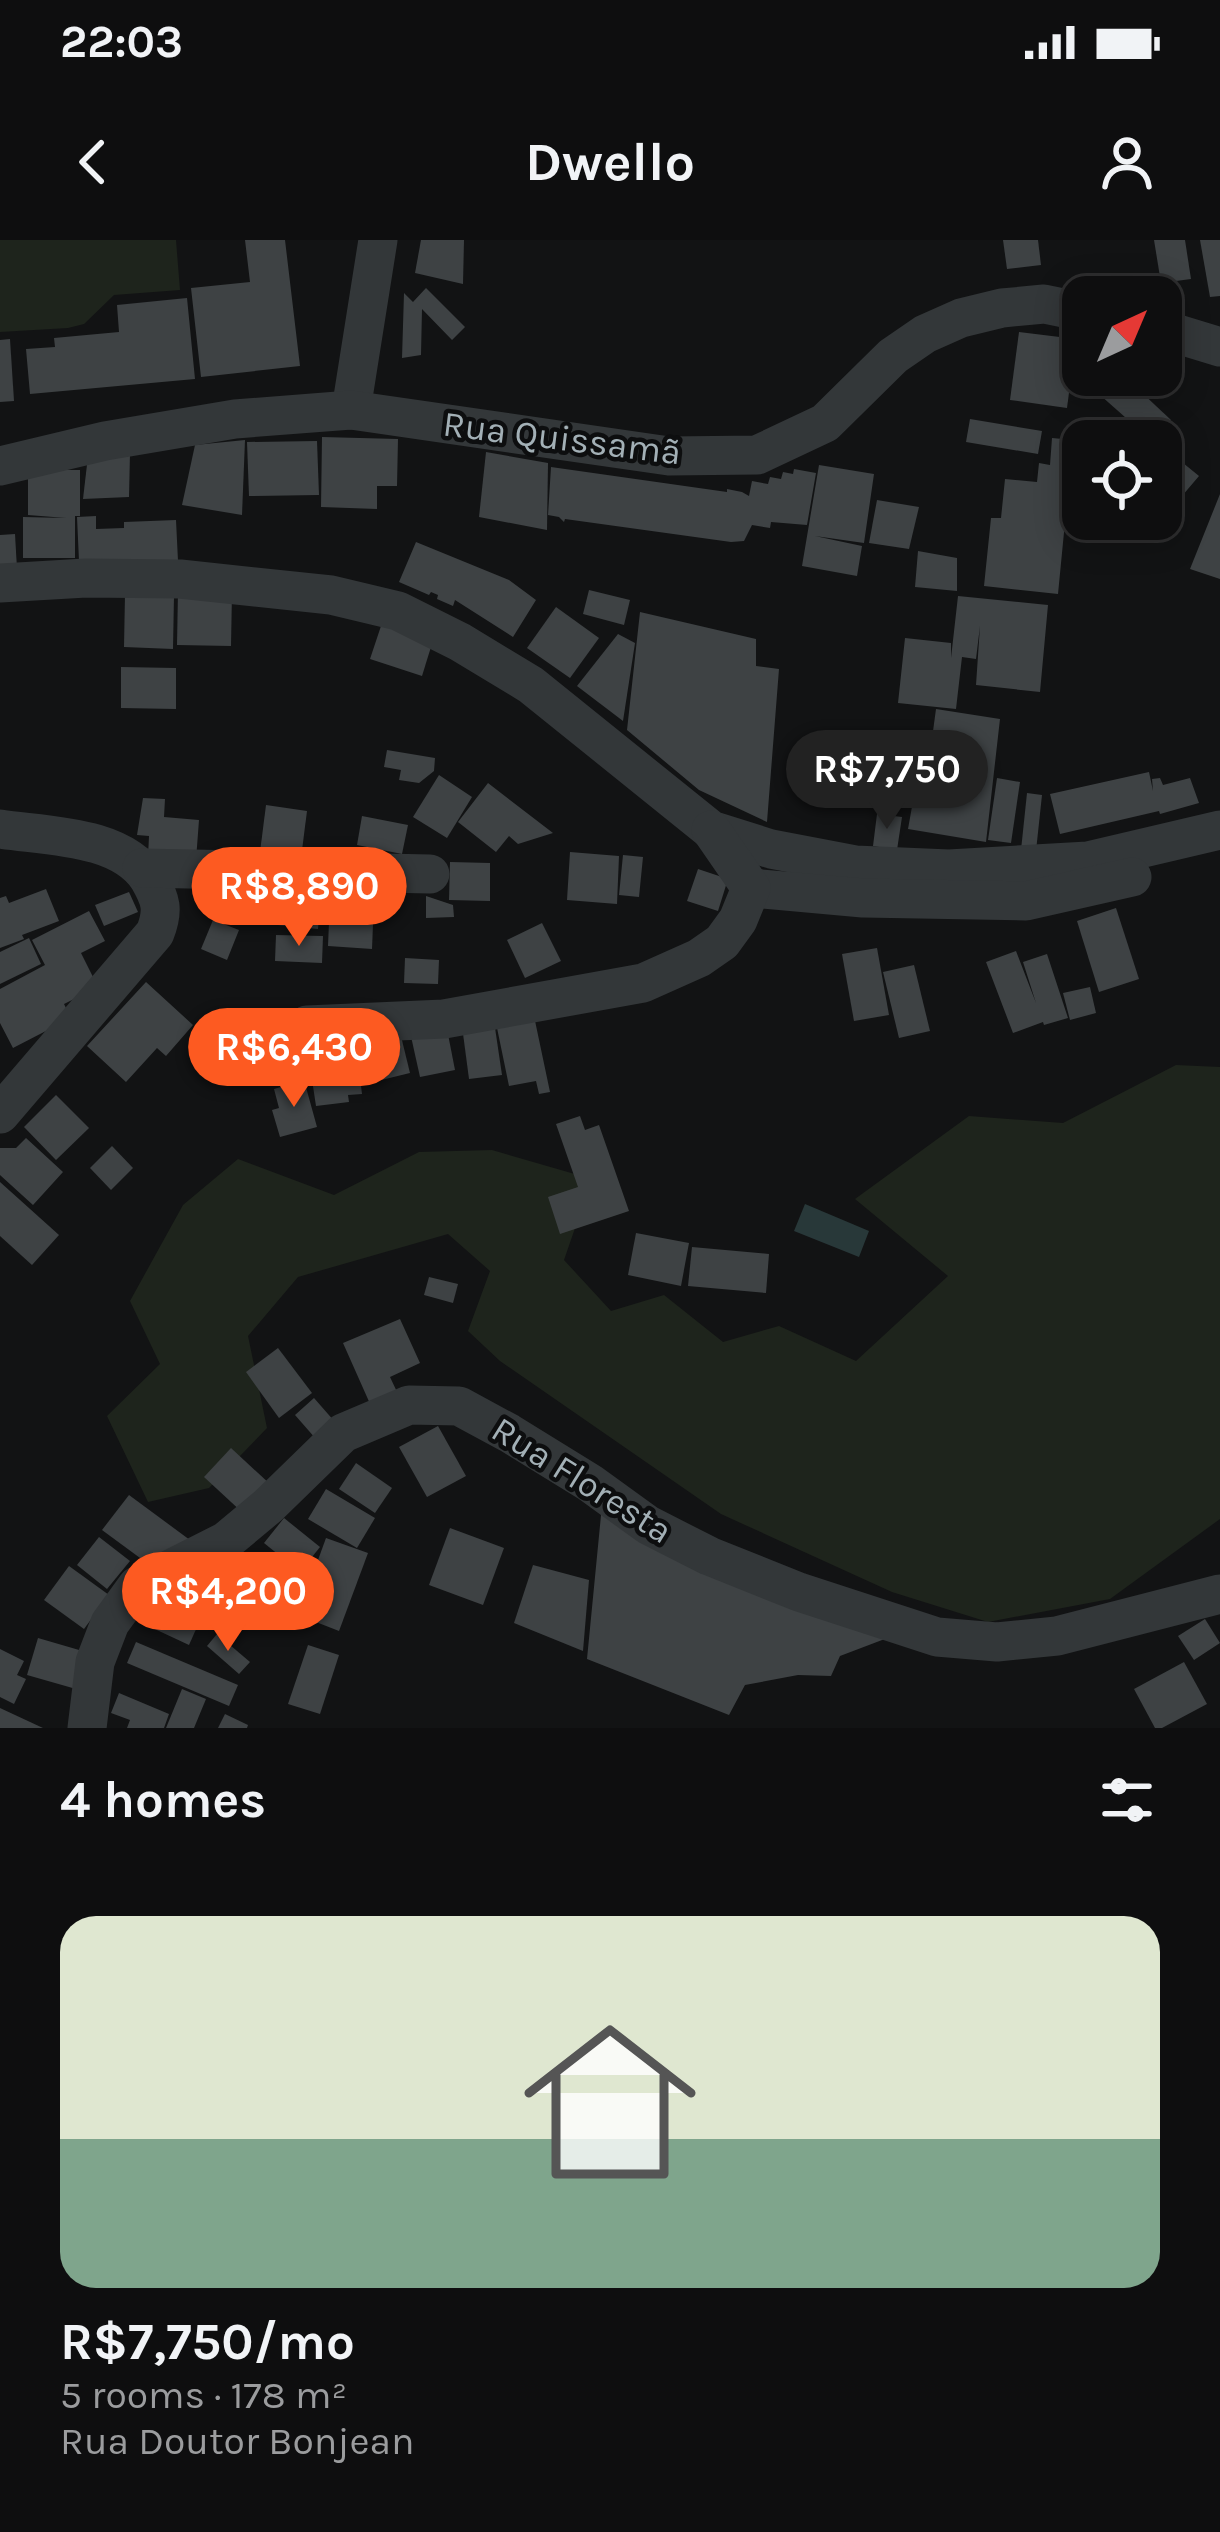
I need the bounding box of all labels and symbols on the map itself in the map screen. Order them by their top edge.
north arrow [1062,276,1182,396]
street label: Rua Quissamã [441,403,683,473]
pin: R$7,750 [776,730,998,832]
pin: R$8,890 [188,847,410,949]
pin: R$6,430 [183,1008,405,1110]
street label: Rua Floresta [484,1408,680,1552]
pin: R$4,200 [117,1552,339,1654]

